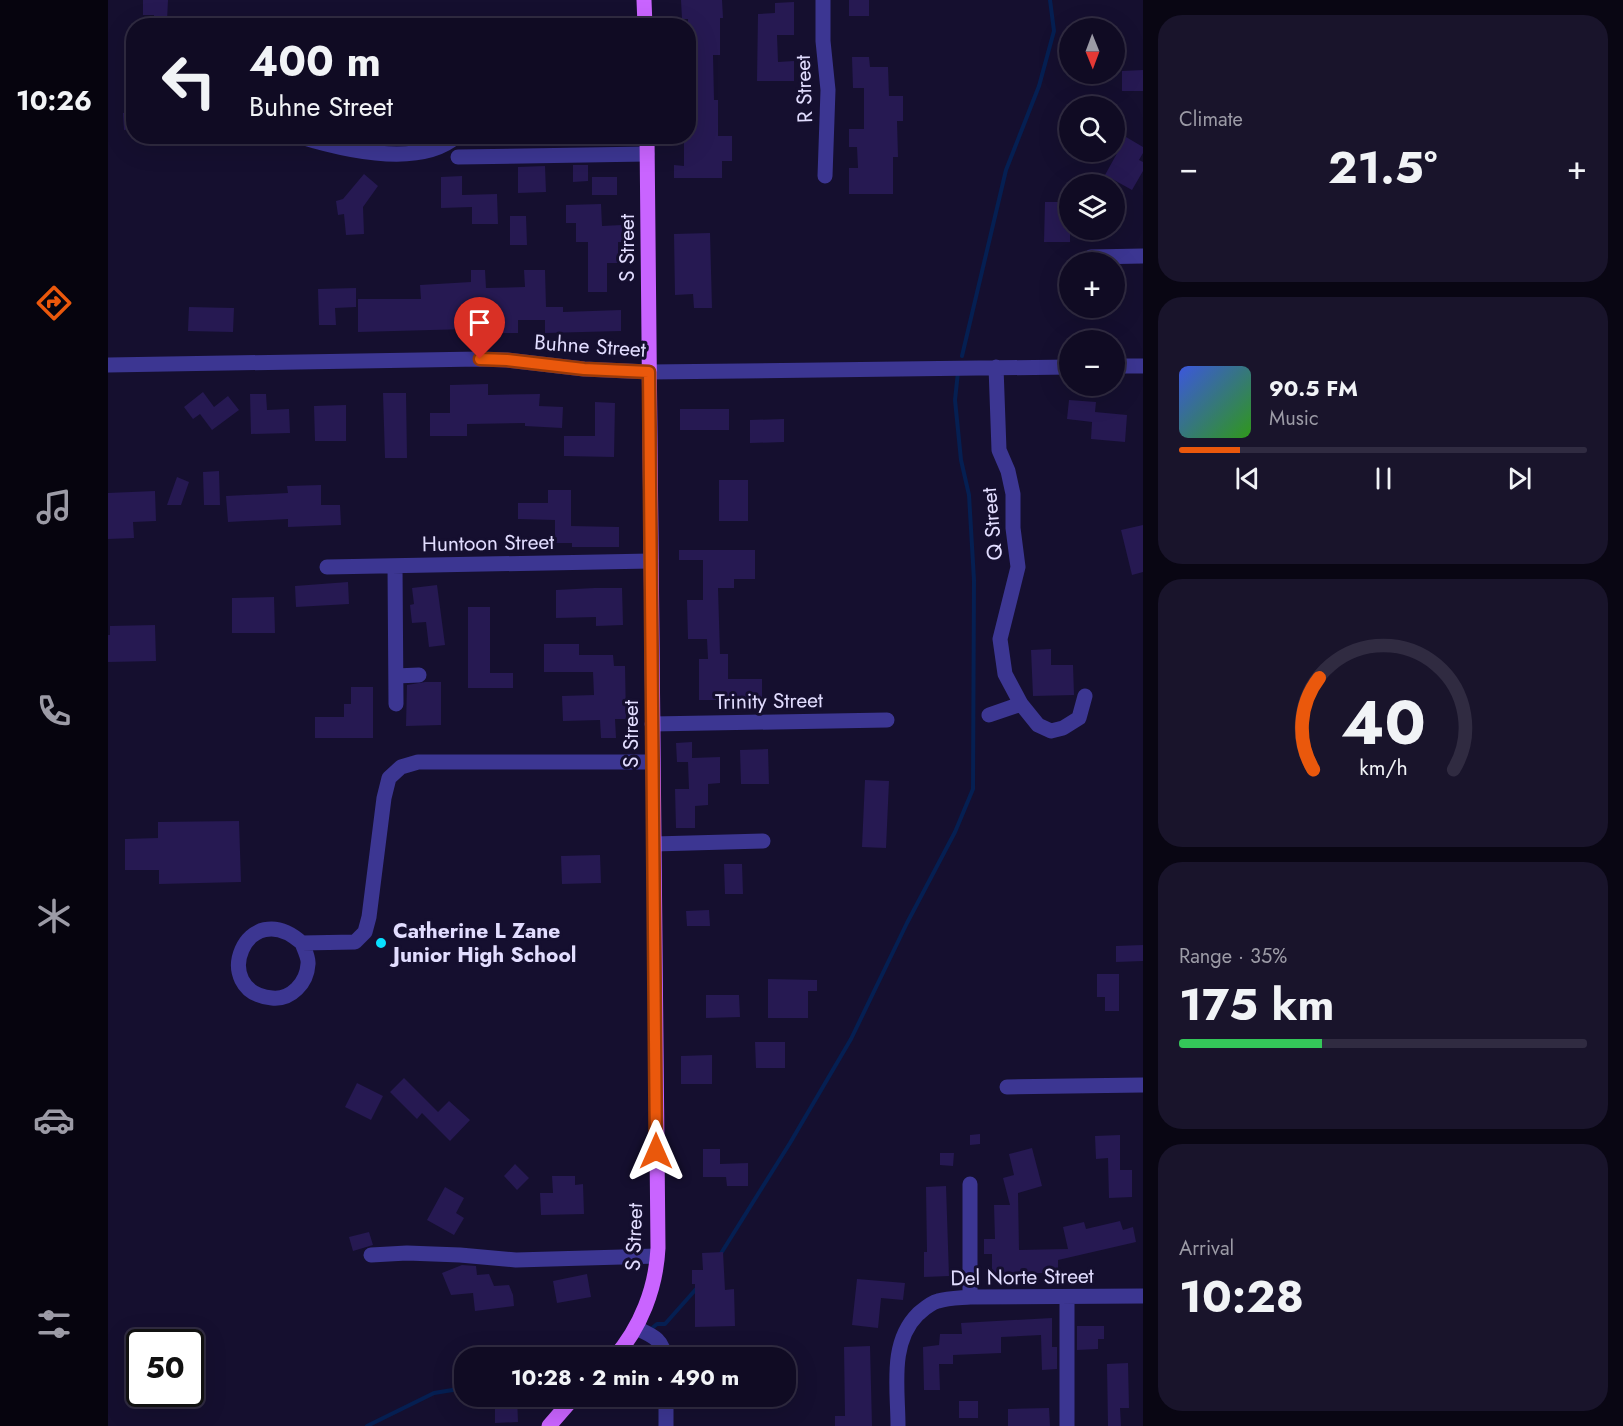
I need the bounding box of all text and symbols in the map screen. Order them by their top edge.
north arrow [1059,18,1125,84]
map controls [1059,18,1125,396]
text: 400 m [249,31,381,92]
icon: left [150,42,228,120]
street label: R Street [788,54,820,124]
text: 10:26 [16,81,92,120]
text: Buhne Street [249,87,393,126]
button: search [1059,96,1125,162]
text: Climate [1179,105,1243,134]
text: 21.5° [1328,135,1437,200]
text: − [1179,144,1198,191]
text: + [1567,144,1587,191]
button: layers [1059,174,1125,240]
street label: S Street [612,214,642,282]
button: + [1059,252,1125,318]
icon: directions [33,282,75,324]
pin [454,297,505,359]
icon: arrive [463,306,496,339]
street label: Buhne Street [533,327,647,365]
button: − [1059,330,1125,396]
text: 90.5 FM [1269,372,1358,404]
text: Music [1269,404,1319,433]
icon: previous [1231,462,1264,495]
icon: pause [1367,462,1400,495]
icon: next [1503,462,1536,495]
icon: music [33,486,75,528]
street label: Q Street [974,486,1010,562]
street label: Huntoon Street [422,527,554,559]
text: 40 [1341,677,1425,767]
street label: Trinity Street [715,685,823,717]
icon: phone [33,690,75,732]
street label: S Street [616,700,646,768]
text: km/h [1359,752,1407,783]
icon: climate [33,895,75,937]
place label: Catherine L Zane Junior High School [389,916,576,970]
marker: Catherine L Zane Junior High School [374,936,388,950]
text: Range · 35% [1179,942,1287,971]
text: 175 km [1179,972,1334,1037]
icon: car [33,1099,75,1141]
position arrow [624,1119,688,1183]
street label: S Street [618,1203,650,1271]
text: Arrival [1179,1234,1234,1263]
street label: Del Norte Street [950,1261,1094,1293]
text: 10:28 [1179,1264,1304,1329]
icon: filters [33,1303,75,1345]
speed limit sign: 50 [126,1329,204,1407]
text: 10:28 · 2 min · 490 m [511,1361,739,1393]

